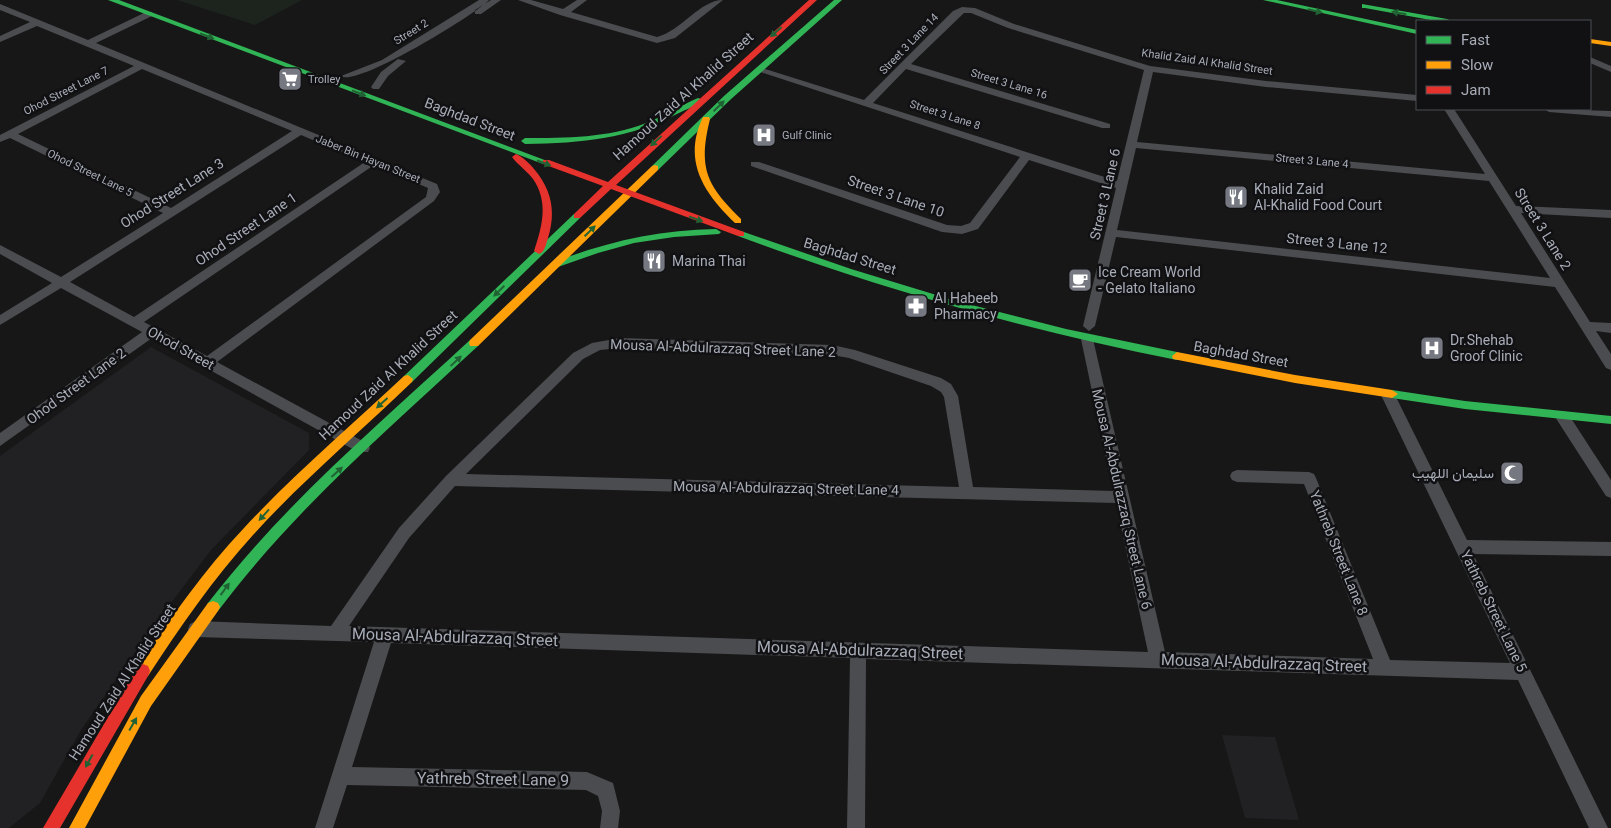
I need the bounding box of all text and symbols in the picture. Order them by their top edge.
one-way arrow [1307,7,1323,15]
one-way arrow [1391,8,1407,16]
street label: Street 3 Lane 14 [877,11,941,77]
street label: Street 2 [391,16,431,48]
legend [1416,20,1591,110]
one-way arrow [771,26,783,38]
street label: Hamoud Zaid Al Khalid Street [610,29,757,163]
text: Fast [1461,31,1490,49]
one-way arrow [200,32,215,40]
street label: Khalid Zaid Al Khalid Street [1141,46,1274,78]
text: Slow [1461,56,1493,74]
street label: Ohod Street Lane 7 [21,64,111,118]
supermarket icon: Trolley [277,66,303,92]
street label: Street 3 Lane 16 [969,66,1049,102]
place label: Trolley [308,73,341,86]
text: Jam [1461,81,1491,99]
one-way arrow [352,89,367,97]
street label: Baghdad Street [422,94,518,144]
street label: Street 3 Lane 8 [908,97,982,133]
one-way arrow [713,100,725,112]
hospital icon: Gulf Clinic [751,122,777,148]
place label: Gulf Clinic [782,129,832,142]
street label: Jaber Bin Hayan Street [314,132,423,186]
one-way arrow [650,135,662,147]
street label: Ohod Street Lane 5 [45,147,135,199]
street label: Street 3 Lane 6 [1087,147,1123,241]
street label: Street 3 Lane 4 [1275,151,1349,171]
street label: Ohod Street Lane 3 [117,155,227,231]
one-way arrow [537,159,552,167]
street label: Street 3 Lane 10 [846,172,947,220]
place label: Khalid Zaid Al-Khalid Food Court [1254,181,1383,213]
restaurant icon: Khalid Zaid Al-Khalid Food Court [1223,184,1249,210]
street label: Street 3 Lane 2 [1511,185,1575,273]
street label: Ohod Street Lane 1 [192,189,300,269]
one-way arrow [689,216,704,223]
one-way arrow [584,225,596,237]
street label: Street 3 Lane 12 [1286,230,1388,256]
street label: Baghdad Street [802,234,899,278]
restaurant icon: Marina Thai [641,248,667,274]
place label: Marina Thai [672,253,746,269]
place label: Ice Cream World - Gelato Italiano [1098,264,1201,296]
cafe icon: Ice Cream World - Gelato Italiano [1067,267,1093,293]
one-way arrow [493,284,505,296]
place label: Al Habeeb Pharmacy [934,290,998,322]
pharmacy icon: Al Habeeb Pharmacy [903,293,929,319]
street label: Hamoud Zaid Al Khalid Street [316,306,461,443]
street label: Ohod Street [145,323,217,373]
place label: Dr.Shehab Groof Clinic [1450,332,1523,364]
hospital icon: Dr.Shehab Groof Clinic [1419,335,1445,361]
street label: Mousa Al-Abdulrazzaq Street Lane 2 [610,336,836,360]
street label: Baghdad Street [1192,338,1290,370]
street label: Ohod Street Lane 2 [23,345,129,427]
one-way arrow [449,355,461,367]
street label: Mousa Al-Abdulrazzaq Street Lane 6 [1089,387,1155,611]
one-way arrow [376,397,388,409]
mosque icon: سليمان اللهيب [1499,460,1525,486]
place label: سليمان اللهيب [1412,465,1494,482]
one-way arrow [330,466,342,478]
street label: Mousa Al-Abdulrazzaq Street Lane 4 [673,478,899,498]
street label: Yathreb Street Lane 8 [1307,488,1371,618]
one-way arrow [258,509,270,521]
street label: Yathreb Street Lane 5 [1458,548,1530,675]
one-way arrow [220,583,230,596]
street label: Hamoud Zaid Al Khalid Street [65,601,179,763]
street label: Mousa Al-Abdulrazzaq Street [352,624,558,650]
street label: Mousa Al-Abdulrazzaq Street [757,637,963,663]
street label: Mousa Al-Abdulrazzaq Street [1161,650,1367,676]
one-way arrow [129,717,138,730]
one-way arrow [84,754,93,767]
street label: Yathreb Street Lane 9 [417,768,569,790]

